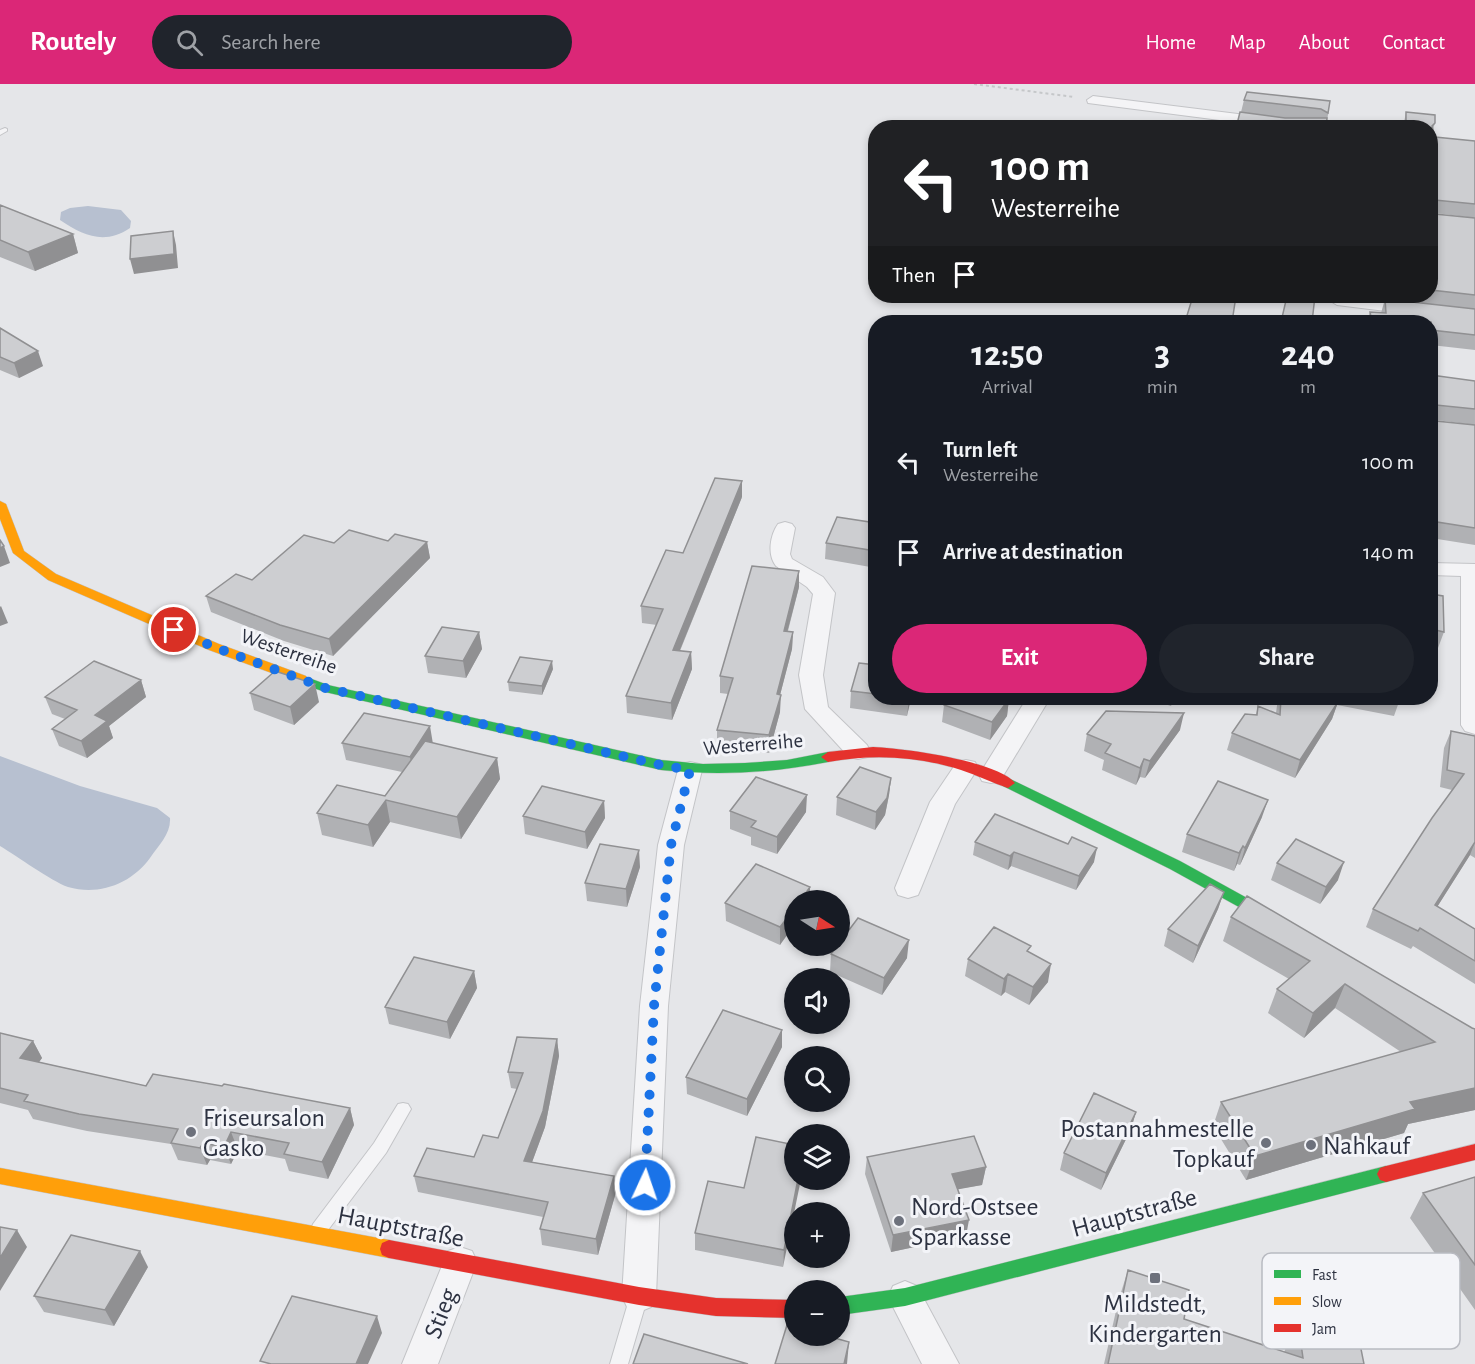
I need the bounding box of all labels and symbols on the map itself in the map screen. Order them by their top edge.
pin [148,604,199,655]
street label: Westerreihe [238,625,340,678]
street label: Westerreihe [702,730,804,759]
north arrow [784,890,850,956]
place label: Friseursalon Gasko [203,1105,325,1161]
place label: Postannahmestelle Topkauf [1060,1116,1256,1172]
marker: Friseursalon Gasko [184,1125,198,1139]
place label: Nahkauf [1323,1133,1412,1159]
marker: Postannahmestelle Topkauf [1259,1136,1273,1150]
marker: Nahkauf [1304,1138,1318,1152]
position arrow [613,1153,677,1217]
street label: Hauptstraße [1069,1184,1200,1242]
place label: Nord-Ostsee Sparkasse [911,1194,1039,1250]
street label: Hauptstraße [335,1202,466,1252]
marker: Nord-Ostsee Sparkasse [892,1214,906,1228]
legend [1262,1253,1460,1349]
text: Fast [1312,1267,1337,1283]
marker: Mildstedt, Kindergarten [1148,1271,1162,1285]
street label: Stieg [420,1284,462,1342]
place label: Mildstedt, Kindergarten [1088,1291,1222,1347]
text: Slow [1312,1294,1342,1310]
text: Jam [1312,1321,1337,1337]

